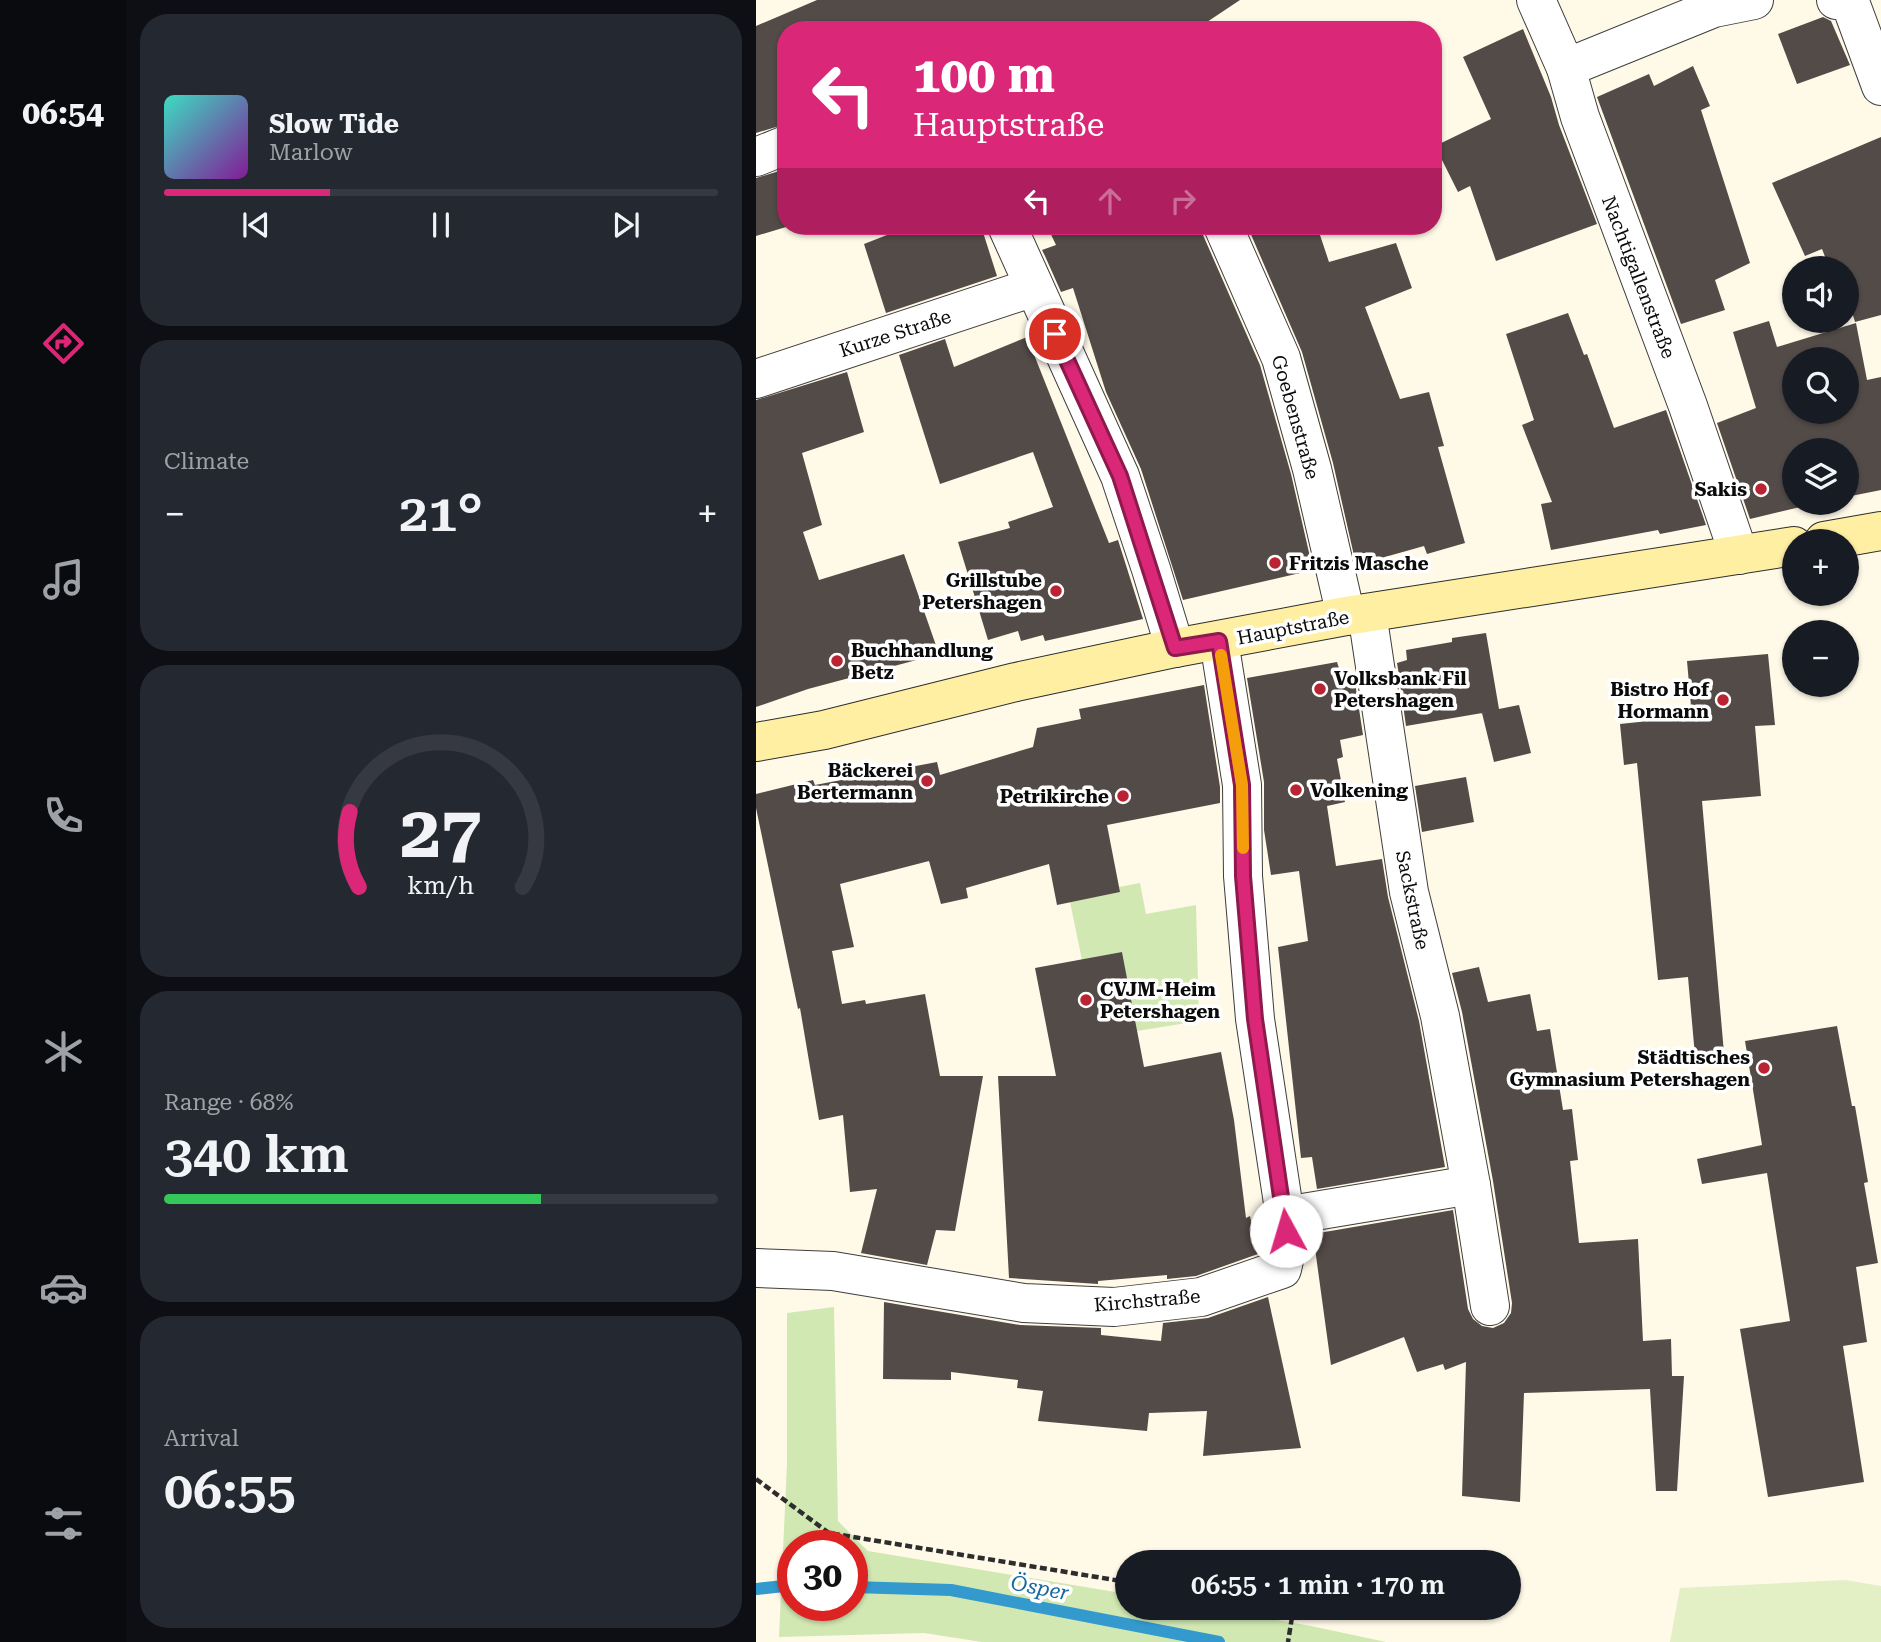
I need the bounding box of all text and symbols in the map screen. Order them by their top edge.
text: 100 m [913,47,1055,104]
icon: left [798,49,889,140]
text: 06:54 [22,94,104,132]
text: Hauptstraße [913,106,1104,144]
text: Slow Tide [269,109,399,139]
text: Marlow [269,139,352,166]
icon: left [1018,182,1056,220]
icon: ahead [1091,182,1129,220]
icon: right [1164,182,1202,220]
street label: Nachtigallenstraße [1597,192,1680,362]
icon: previous [237,206,275,244]
icon: pause [422,206,460,244]
icon: next [607,206,645,244]
map controls [1782,256,1859,697]
button: sound [1782,256,1859,333]
pin [1025,304,1085,364]
street label: Kurze Straße [836,305,954,362]
icon: arrive [1036,315,1074,353]
icon: directions [39,319,88,368]
button: search [1782,347,1859,424]
street label: Goebenstraße [1267,352,1324,482]
button: layers [1782,438,1859,515]
text: Climate [164,448,249,475]
place label: Sakis [1695,478,1747,501]
marker: Sakis [1753,481,1769,497]
text: 21° [399,483,483,544]
text: − [164,492,185,536]
text: + [697,492,718,536]
button: + [1782,529,1859,606]
place label: Fritzis Masche [1289,552,1429,575]
icon: music [39,555,88,604]
marker: Fritzis Masche [1267,555,1283,571]
place label: Grillstube Petershagen [922,569,1042,614]
marker: Grillstube Petershagen [1048,583,1064,599]
street label: Hauptstraße [1235,605,1351,650]
button: − [1782,620,1859,697]
place label: Buchhandlung Betz [851,639,993,684]
marker: Buchhandlung Betz [829,653,845,669]
place label: Volksbank Fil Petershagen [1334,667,1467,712]
place label: Bistro Hof Hormann [1610,678,1710,723]
marker: Volksbank Fil Petershagen [1312,681,1328,697]
marker: Bistro Hof Hormann [1715,692,1731,708]
place label: Bäckerei Bertermann [797,759,913,804]
marker: Bäckerei Bertermann [919,773,935,789]
place label: Volkening [1310,779,1408,802]
marker: Volkening [1288,782,1304,798]
place label: Petrikirche [1000,785,1109,808]
marker: Petrikirche [1115,788,1131,804]
text: 27 [400,790,482,875]
icon: phone [39,791,88,840]
street label: Sackstraße [1391,848,1434,952]
text: km/h [408,871,474,900]
place label: CVJM-Heim Petershagen [1100,978,1220,1023]
marker: CVJM-Heim Petershagen [1078,992,1094,1008]
icon: climate [39,1027,88,1076]
place label: Städtisches Gymnasium Petershagen [1510,1046,1750,1091]
marker: Städtisches Gymnasium Petershagen [1756,1060,1772,1076]
text: Range · 68% [164,1089,293,1116]
text: 340 km [164,1124,349,1185]
position arrow [1249,1194,1323,1268]
icon: car [39,1263,88,1312]
street label: Kirchstraße [1093,1284,1201,1317]
text: Arrival [164,1425,239,1452]
text: 06:55 [164,1460,296,1521]
icon: filters [39,1499,88,1548]
speed limit sign: 30 [777,1530,868,1621]
water label: Ösper [1009,1570,1071,1605]
text: 06:55 · 1 min · 170 m [1191,1570,1445,1600]

